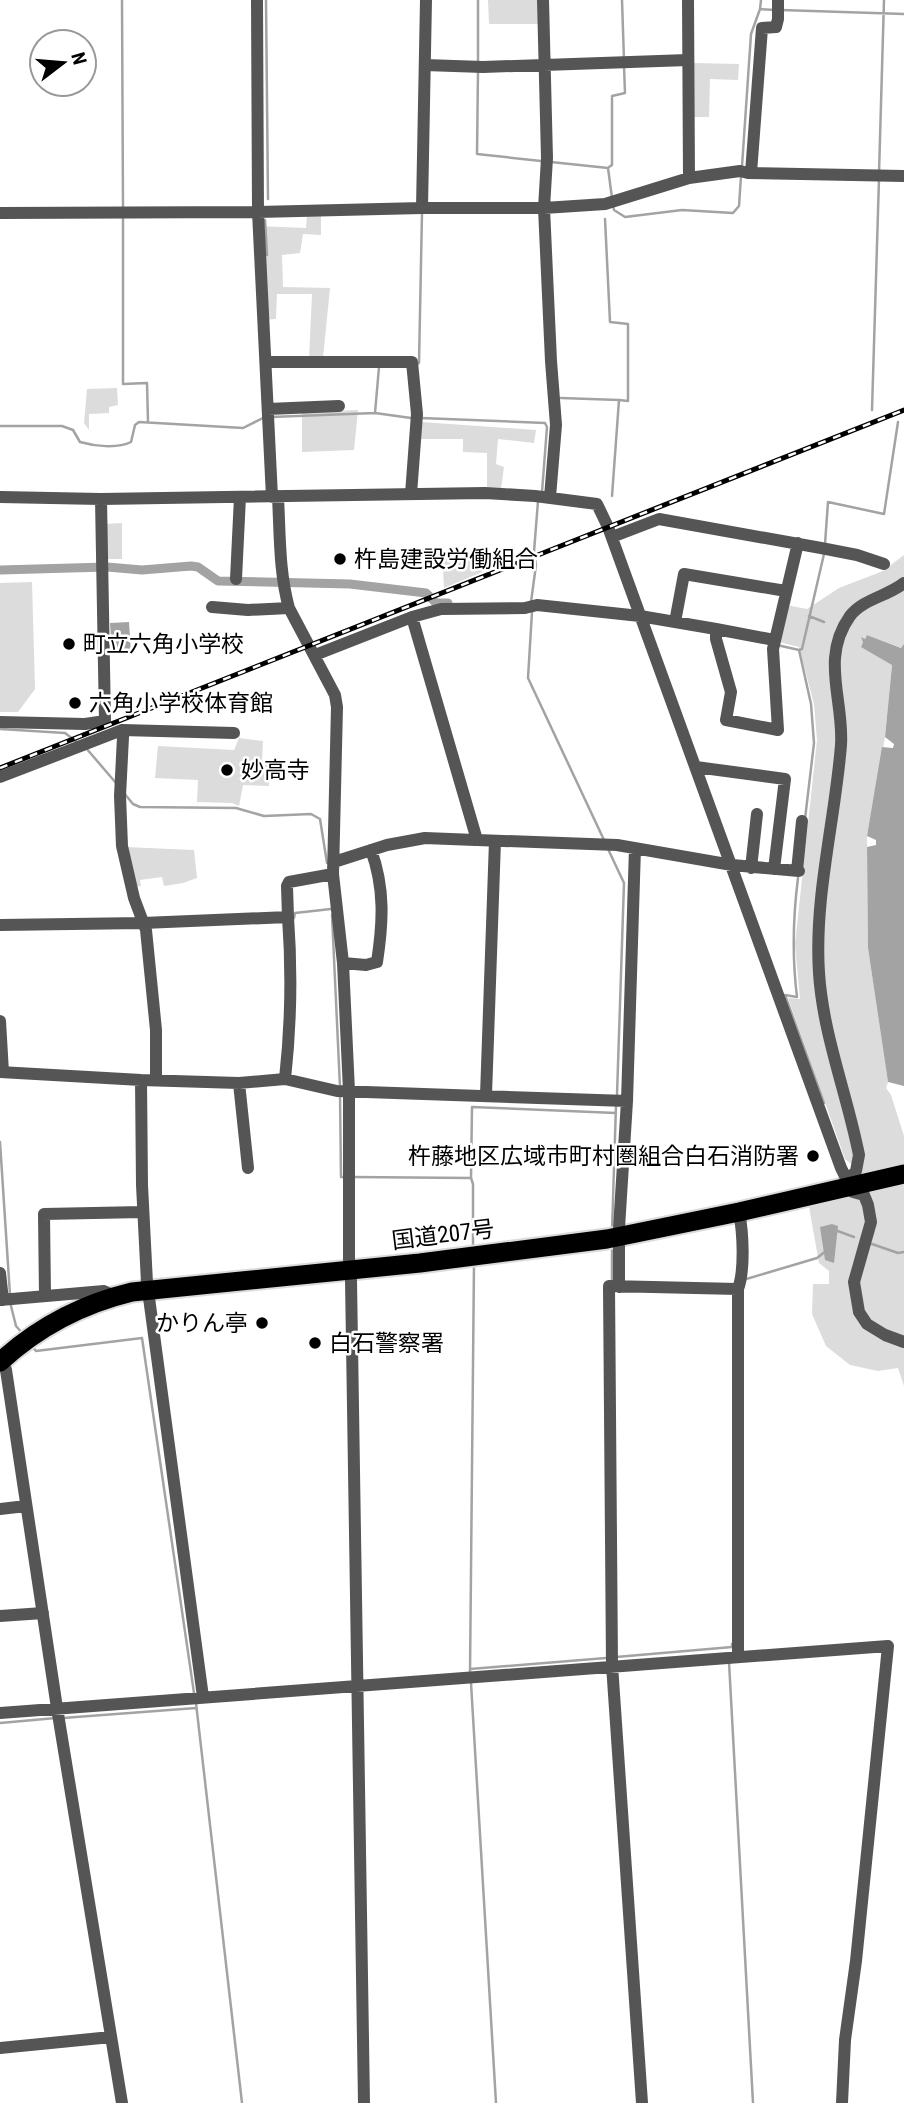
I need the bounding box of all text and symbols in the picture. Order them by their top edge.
north arrow [28,28,98,98]
text: N [66,50,92,67]
place label: 杵島建設労働組合 [354,546,538,573]
marker: 杵島建設労働組合 [332,551,348,567]
place label: 町立六角小学校 [83,631,244,658]
marker: 町立六角小学校 [61,636,77,652]
place label: 六角小学校体育館 [89,690,273,717]
marker: 六角小学校体育館 [67,695,83,711]
place label: 妙高寺 [241,757,310,784]
marker: 妙高寺 [219,762,235,778]
place label: 杵藤地区広域市町村圏組合白石消防署 [408,1143,799,1170]
marker: 杵藤地区広域市町村圏組合白石消防署 [805,1148,821,1164]
street label: 国道207号 [390,1215,496,1255]
place label: かりん亭 [156,1310,248,1337]
marker: かりん亭 [254,1315,270,1331]
place label: 白石警察署 [329,1330,444,1357]
marker: 白石警察署 [307,1335,323,1351]

